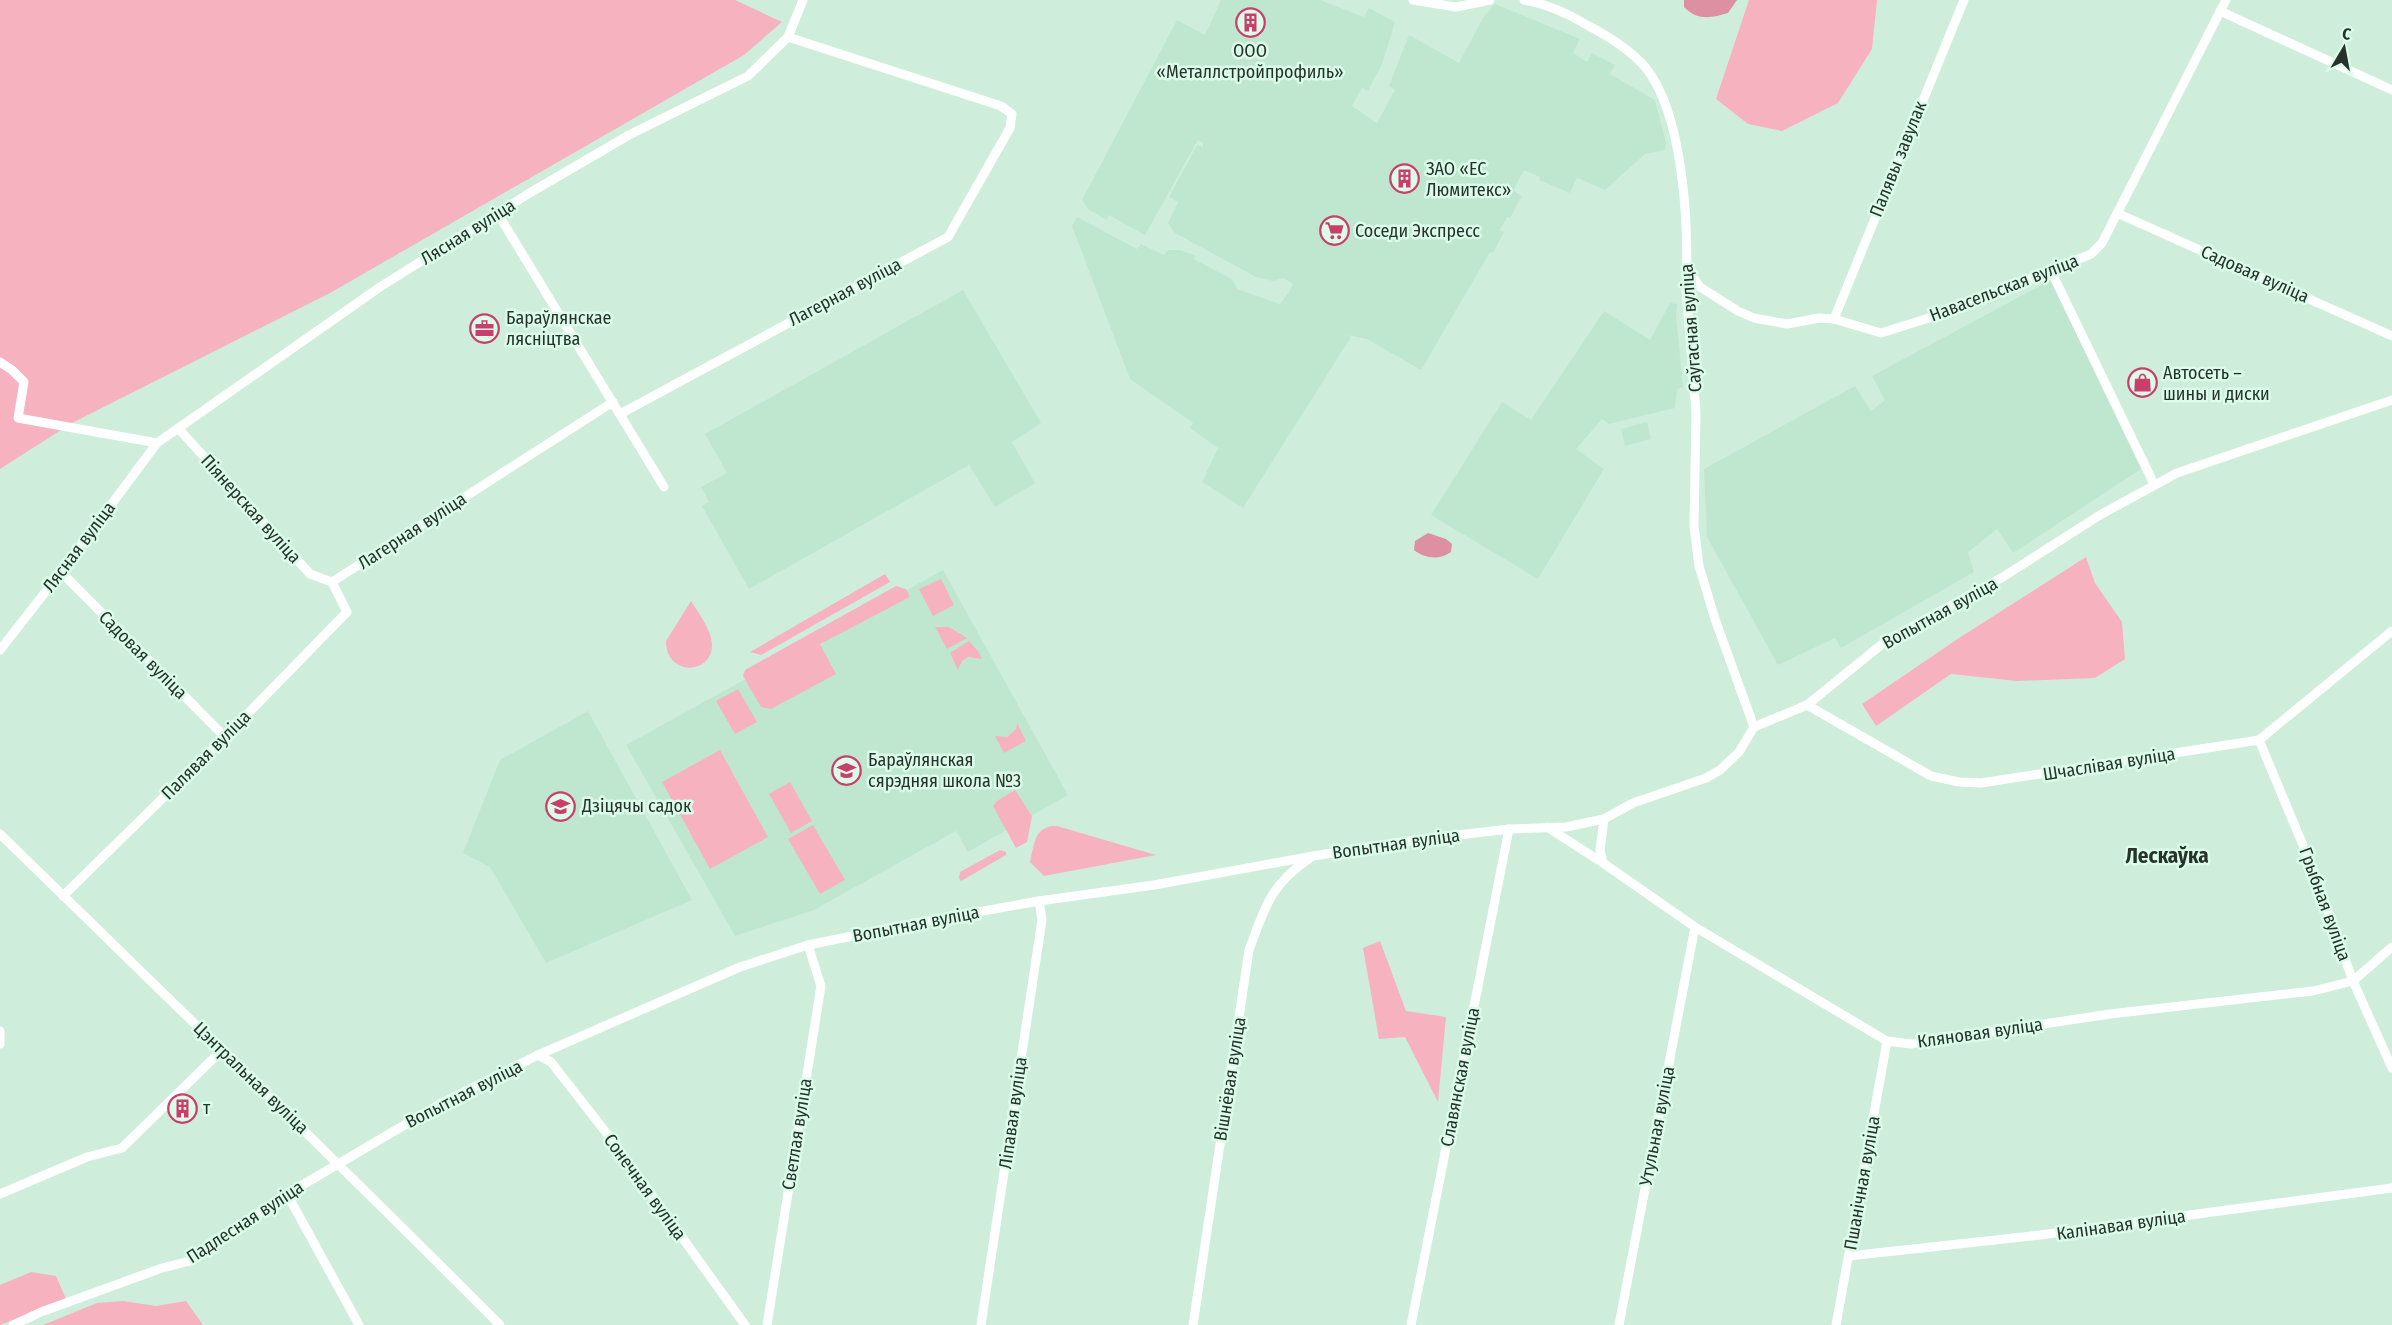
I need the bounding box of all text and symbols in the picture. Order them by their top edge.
building icon: ООО «Металлстройпрофиль» [1234,6,1266,38]
north arrow [2314,18,2374,78]
text: С [2341,24,2353,44]
place label: ООО «Металлстройпрофиль» [1156,40,1344,83]
street label: Палявы завулак [1865,97,1931,220]
place label: ЗАО «ЕС Люмитекс» [1426,158,1511,201]
building icon: ЗАО «ЕС Люмитекс» [1389,163,1421,195]
street label: Лясная вуліца [417,194,520,270]
supermarket icon: Соседи Экспресс [1318,215,1350,247]
place label: Соседи Экспресс [1355,220,1480,242]
street label: Садовая вуліца [2198,240,2313,308]
street label: Навасельская вуліца [1926,249,2082,327]
street label: Лагерная вуліца [785,253,905,331]
street label: Саўгасная вуліца [1676,263,1706,393]
place label: Бараўлянскае лясніцтва [506,307,612,350]
office icon: Бараўлянскае лясніцтва [469,312,501,344]
place label: Автосеть – шины и диски [2163,362,2270,405]
shop icon: Автосеть – шины и диски [2126,367,2158,399]
street label: Піянерская вуліца [196,450,306,568]
street label: Лагерная вуліца [354,488,470,574]
street label: Лясная вуліца [38,497,120,597]
street label: Вопытная вуліца [1878,572,2002,654]
street label: Садовая вуліца [94,606,192,704]
street label: Палявая вуліца [157,706,255,804]
street label: Шчаслівая вуліца [2041,743,2177,785]
place label: Бараўлянская сярэдняя школа №3 [868,749,1021,792]
school or university icon: Бараўлянская сярэдняя школа №3 [831,754,863,786]
school or university icon: Дзіцячы садок [545,790,577,822]
place label: Дзіцячы садок [581,795,692,817]
street label: Вопытная вуліца [1331,824,1461,864]
district label: Лескаўка [2125,843,2209,869]
street label: Грыбная вуліца [2294,844,2356,964]
street label: Вопытная вуліца [851,901,981,947]
street label: Славянская вуліца [1436,1005,1484,1148]
street label: Кляновая вуліца [1916,1013,2044,1053]
street label: Вішнёвая вуліца [1209,1015,1251,1143]
street label: Цэнтральная вуліца [189,1018,313,1138]
street label: Вопытная вуліца [402,1055,526,1133]
street label: Ліпавая вуліца [994,1055,1032,1171]
street label: Утульная вуліца [1634,1064,1679,1189]
street label: Светлая вуліца [777,1076,817,1191]
building icon: т [166,1092,198,1124]
place label: т [203,1097,210,1119]
street label: Пшанічная вуліца [1839,1114,1885,1252]
street label: Сонечная вуліца [599,1130,691,1245]
street label: Падлесная вуліца [182,1176,308,1268]
street label: Калінавая вуліца [2055,1205,2187,1245]

